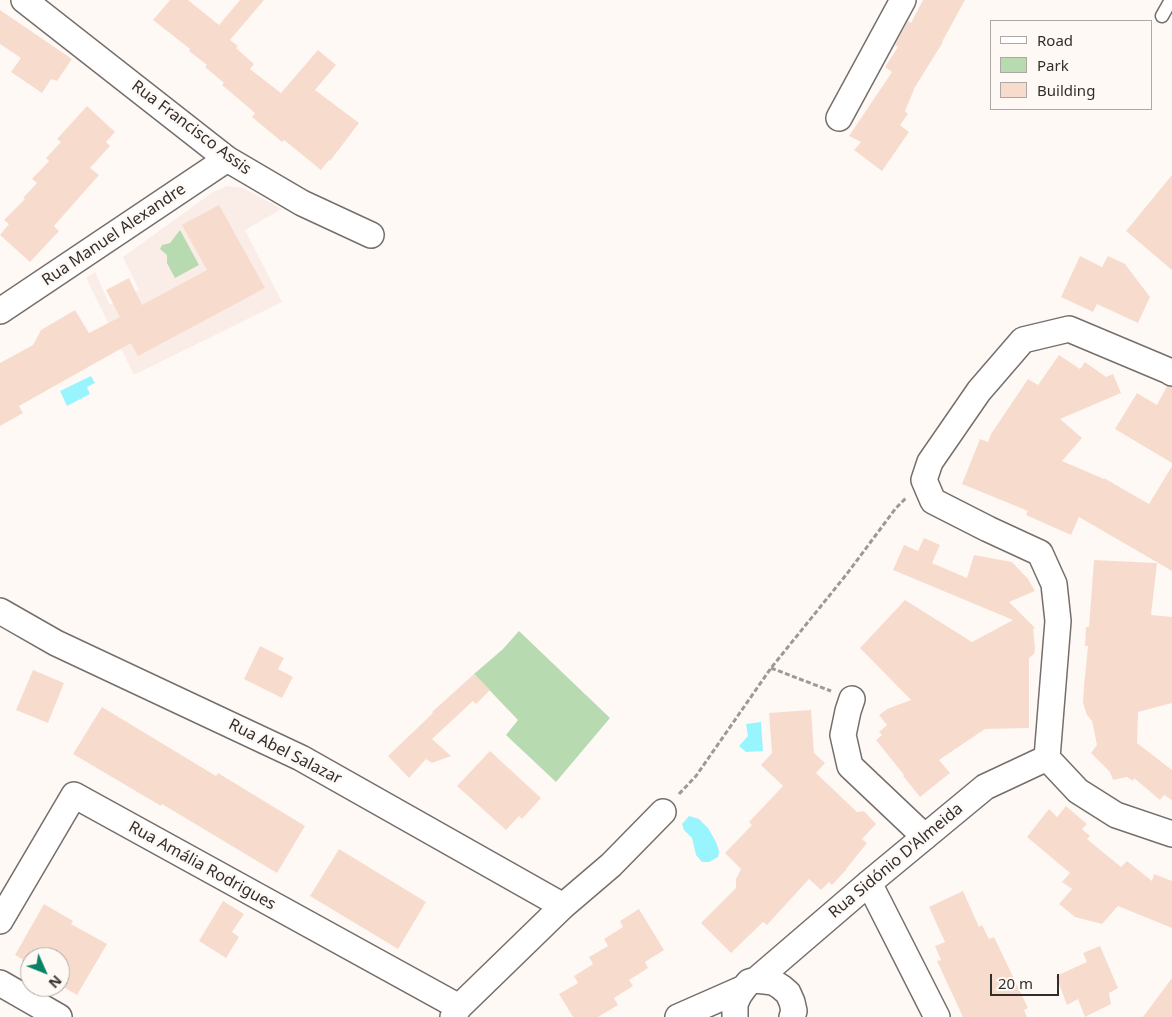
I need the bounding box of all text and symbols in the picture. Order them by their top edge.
legend [990,20,1152,110]
text: Road [1037,30,1073,50]
text: Park [1037,55,1069,75]
street label: Rua Francisco Assis [127,77,255,179]
text: Building [1037,80,1095,100]
street label: Rua Manuel Alexandre [39,180,189,290]
street label: Rua Abel Salazar [225,715,345,789]
street label: Rua Sidónio D'Almeida [825,799,967,923]
street label: Rua Amália Rodrigues [125,818,279,914]
north arrow [20,947,70,997]
scale bar [992,964,1061,996]
text: N [45,971,66,993]
text: 20 m [998,973,1033,993]

